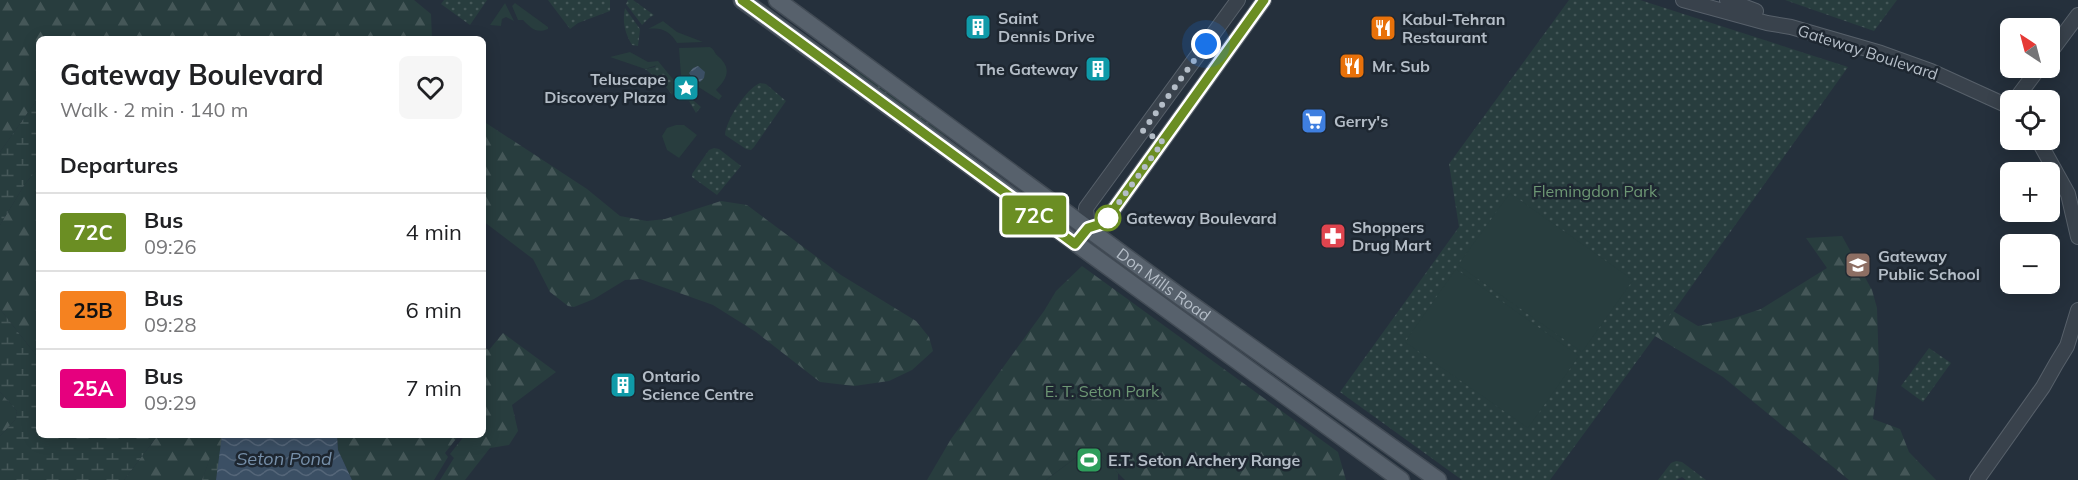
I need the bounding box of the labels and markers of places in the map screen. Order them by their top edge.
place label: Saint Dennis Drive [998,8,1095,46]
place label: Kabul-Tehran Restaurant [1402,9,1505,47]
building icon: Saint Dennis Drive [963,12,993,42]
restaurant icon: Kabul-Tehran Restaurant [1368,13,1398,43]
restaurant icon: Mr. Sub [1337,51,1367,81]
building icon: The Gateway [1083,54,1113,84]
place label: Mr. Sub [1372,56,1430,76]
place label: The Gateway [976,59,1078,79]
place label: Teluscape Discovery Plaza [544,69,666,107]
place icon: Teluscape Discovery Plaza [671,73,701,103]
supermarket icon: Gerry's [1299,106,1329,136]
place label: Gerry's [1334,111,1388,131]
marker: Gateway Boulevard [1095,205,1121,231]
place label: Gateway Boulevard [1126,208,1277,228]
place label: Shoppers Drug Mart [1352,217,1431,255]
pharmacy icon: Shoppers Drug Mart [1318,221,1348,251]
place label: Gateway Public School [1878,246,1980,284]
school or university icon: Gateway Public School [1843,250,1873,280]
place label: Ontario Science Centre [642,366,754,404]
building icon: Ontario Science Centre [608,370,638,400]
sports icon: E.T. Seton Archery Range [1074,445,1104,475]
place label: E.T. Seton Archery Range [1108,450,1301,470]

